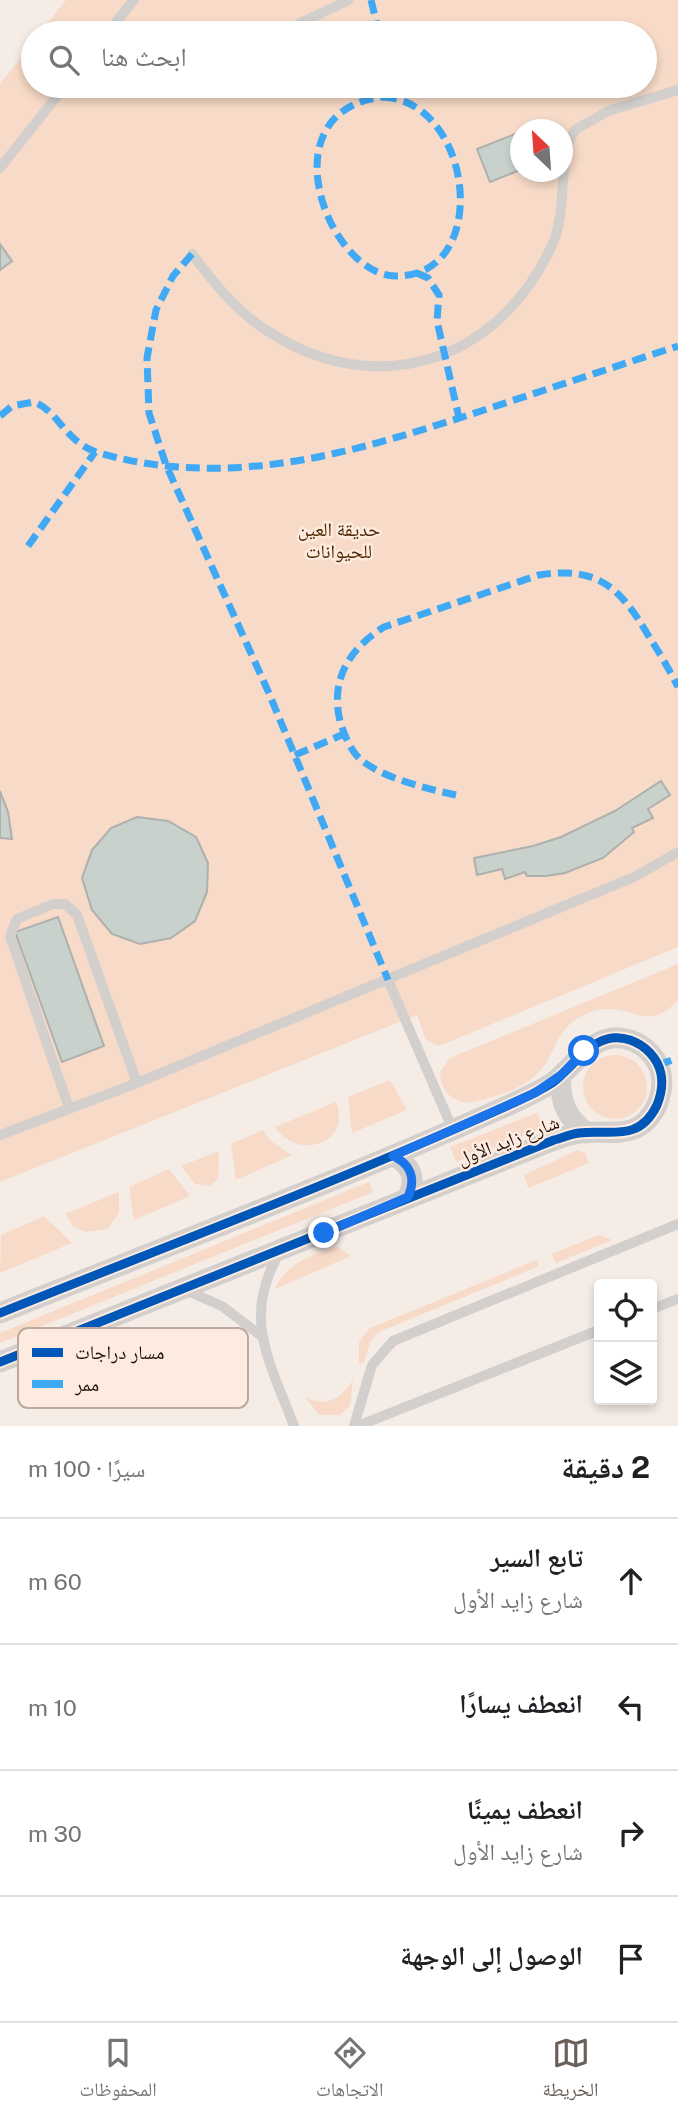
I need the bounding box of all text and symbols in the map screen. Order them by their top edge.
search box [21,21,657,98]
icon: search [45,41,83,79]
text: ابحث هنا [101,41,187,72]
north arrow [510,119,573,182]
park label: حديقة العين للحيوانات [298,518,380,563]
route start [568,1035,599,1066]
street label: شارع زايد الأول [454,1111,562,1170]
route end [308,1217,339,1248]
map controls [594,1279,657,1405]
button: locate [594,1279,657,1342]
legend [18,1328,248,1408]
text: مسار دراجات [75,1341,164,1364]
button: layers [594,1342,657,1405]
text: ممر [74,1373,99,1396]
text: 2 دقيقة [561,1449,650,1485]
text: سيرًا · 100 m [28,1455,145,1482]
text: تابع السير [490,1542,583,1573]
icon: ahead [612,1562,650,1600]
text: 60 m [28,1568,82,1595]
text: شارع زايد الأول [453,1586,583,1613]
text: انعطف يسارًا [459,1688,583,1719]
icon: left [612,1688,650,1726]
text: 10 m [28,1694,77,1721]
text: انعطف يمينًا [467,1794,583,1825]
icon: right [612,1814,650,1852]
text: 30 m [28,1820,82,1847]
text: شارع زايد الأول [453,1838,583,1865]
text: الوصول إلى الوجهة [400,1940,583,1971]
icon: arrive [612,1940,650,1978]
tab: المحفوظات [80,2034,157,2108]
tab: الاتجاهات [316,2034,383,2108]
tab: الخريطة [543,2034,598,2108]

